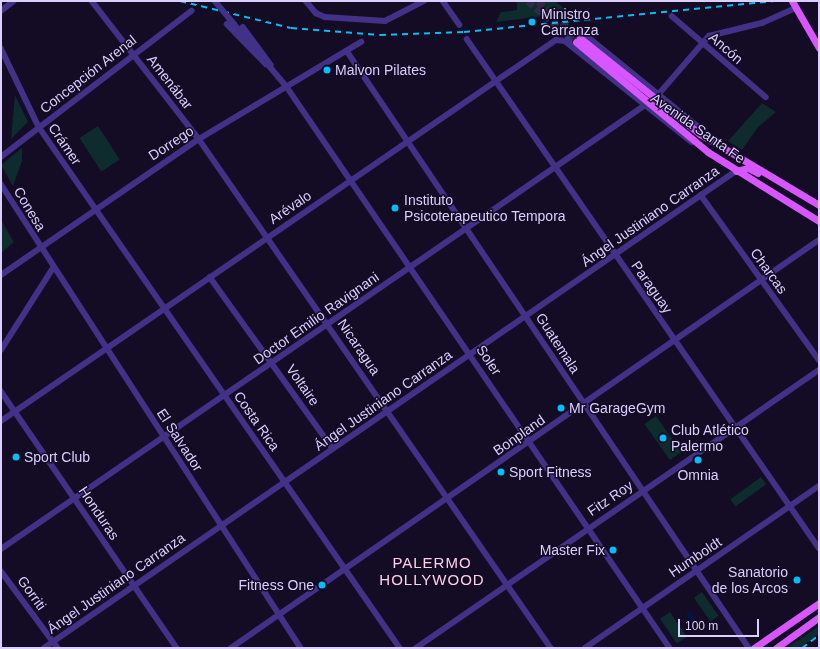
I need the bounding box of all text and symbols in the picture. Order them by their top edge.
place label: Ministro Carranza [541,6,599,38]
marker: Ministro Carranza [526,16,538,28]
street label: Ancón [706,29,746,67]
street label: Concepción Arenal [36,31,140,117]
street label: Amenábar [143,51,197,113]
place label: Malvon Pilates [335,62,426,78]
marker: Malvon Pilates [322,65,332,75]
street label: Avenida Santa Fe [648,89,748,167]
street label: Crámer [45,120,85,168]
street label: Dorrego [145,122,197,164]
street label: Ángel Justiniano Carranza [578,162,722,270]
street label: Conesa [10,184,50,234]
street label: Arévalo [266,187,314,227]
place label: Instituto Psicoterapeutico Tempora [404,192,566,224]
marker: Instituto Psicoterapeutico Tempora [389,202,401,214]
street label: Charcas [747,245,791,297]
street label: Paraguay [628,258,676,316]
street label: Doctor Emilio Ravignani [250,268,382,368]
street label: Guatemala [532,310,584,376]
street label: Nicaragua [334,316,384,378]
street label: Soler [473,342,505,378]
street label: Ángel Justiniano Carranza [311,346,455,454]
street label: Voltaire [283,361,323,409]
street label: Costa Rica [230,388,284,454]
place label: Mr GarageGym [569,400,665,416]
marker: Mr GarageGym [556,403,566,413]
street label: El Salvador [153,405,207,475]
street label: Bonpland [490,411,548,459]
place label: Club Atlético Palermo [671,422,750,454]
marker: Club Atlético Palermo [658,433,668,443]
place label: Sport Club [24,449,90,465]
marker: Sport Club [11,452,21,462]
marker: Omnia [693,455,703,465]
place label: Sport Fitness [509,464,591,480]
marker: Sport Fitness [496,467,506,477]
place label: Omnia [677,467,719,483]
street label: Fitz Roy [584,477,636,519]
street label: Honduras [75,483,123,543]
street label: Ángel Justiniano Carranza [44,529,188,637]
street label: Humboldt [665,533,725,581]
place label: Master Fix [540,542,605,558]
marker: Master Fix [608,545,618,555]
district label: PALERMO HOLLYWOOD [379,553,485,588]
place label: Sanatorio de los Arcos [711,564,788,596]
street label: Gorriti [14,573,50,613]
marker: Sanatorio de los Arcos [791,574,803,586]
place label: Fitness One [239,577,314,593]
marker: Fitness One [317,580,327,590]
scale bar [680,611,761,637]
text: 100 m [685,619,718,633]

